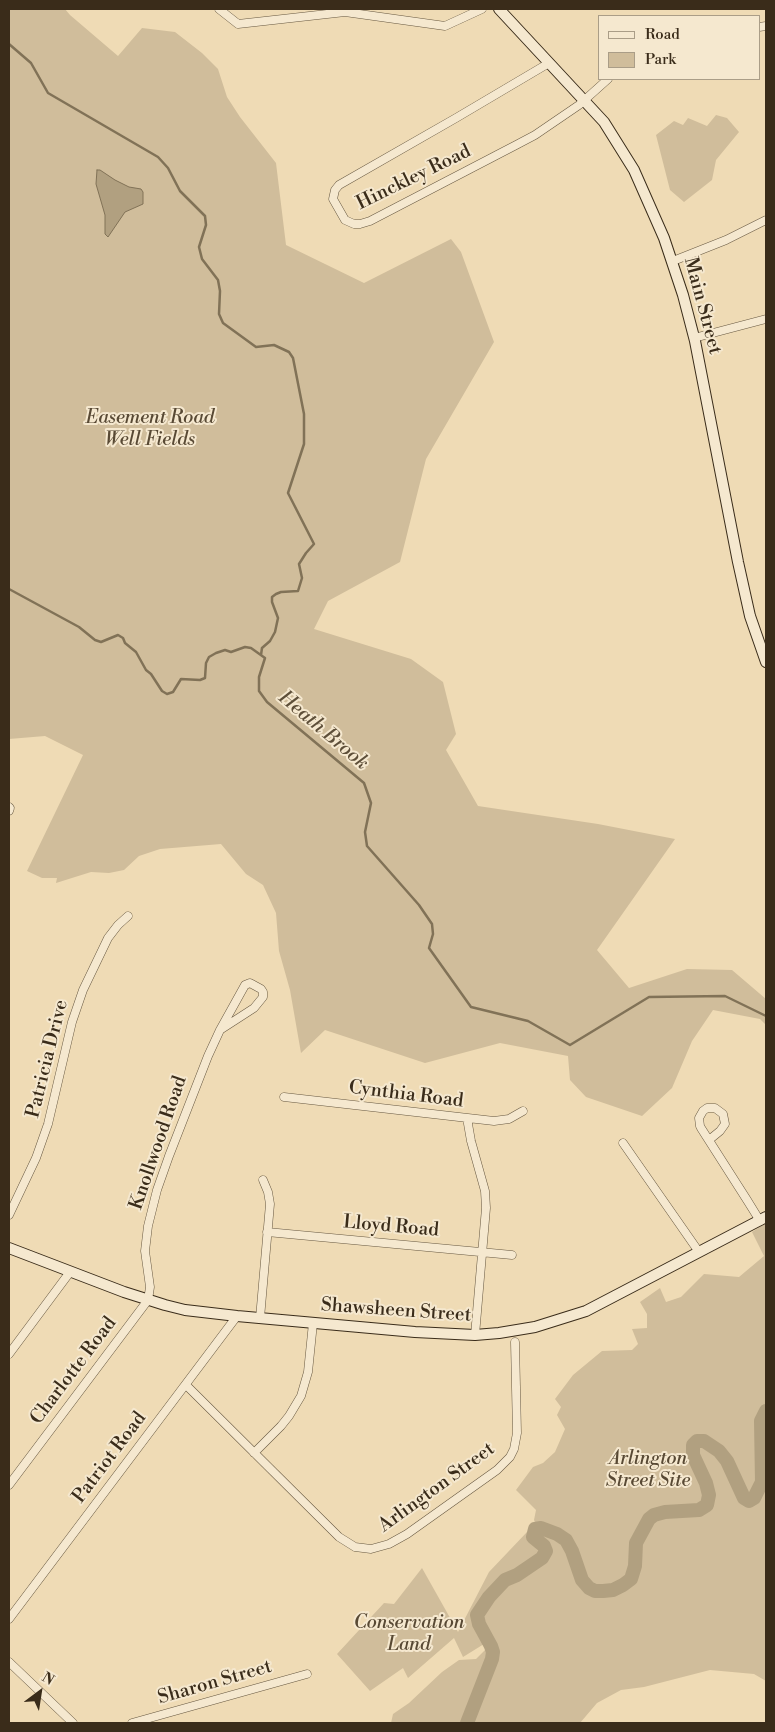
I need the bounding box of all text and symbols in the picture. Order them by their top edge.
legend [598,15,760,80]
text: Road [645,25,680,44]
text: Park [645,50,676,69]
street label: Hinckley Road [353,140,475,216]
street label: Main Street [678,255,726,357]
park label: Easement Road Well Fields [86,407,214,451]
water label: Heath Brook [273,686,373,776]
street label: Patricia Drive [22,998,74,1120]
street label: Knollwood Road [125,1073,193,1213]
street label: Cynthia Road [347,1077,465,1113]
street label: Lloyd Road [342,1211,440,1243]
street label: Shawsheen Street [320,1294,472,1328]
street label: Charlotte Road [26,1313,122,1429]
street label: Patriot Road [68,1408,152,1508]
street label: Arlington Street [374,1438,500,1538]
park label: Arlington Street Site [606,1448,690,1492]
park label: Conservation Land [354,1612,464,1656]
street label: Sharon Street [155,1656,275,1710]
north arrow [15,1667,65,1717]
text: N [38,1669,57,1690]

